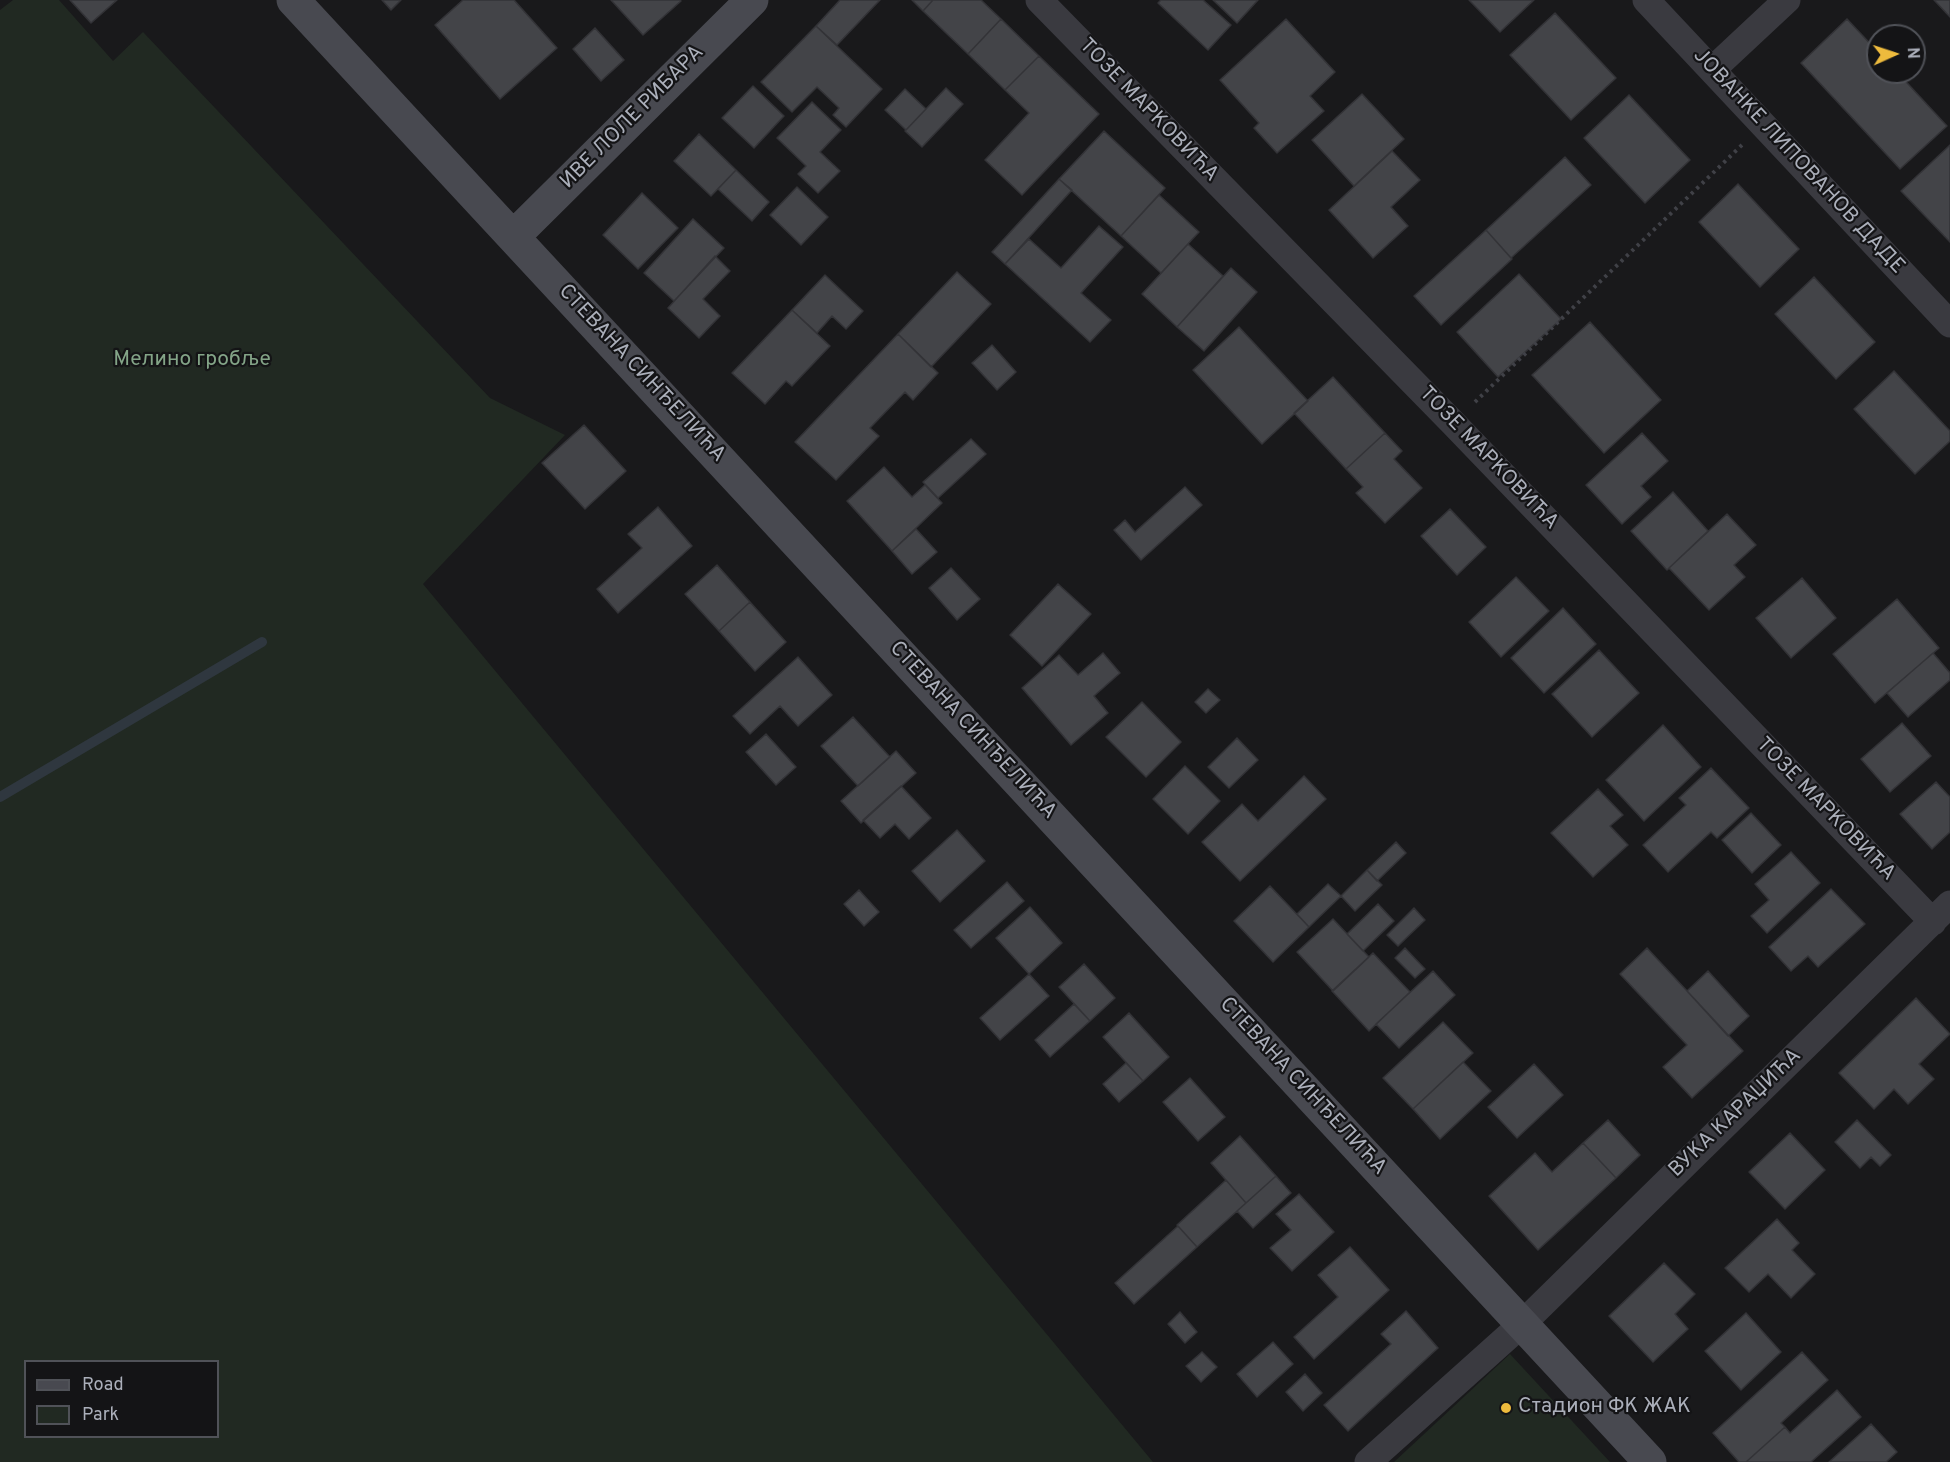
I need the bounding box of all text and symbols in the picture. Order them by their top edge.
north arrow [1866,24,1926,84]
street label: ТОЗЕ МАРКОВИЋА [1073,34,1223,188]
street label: ИВЕ ЛОЛЕ РИБАРА [556,41,710,195]
street label: ЈОВАНКЕ ЛИПОВАНОВ ДАДЕ [1687,44,1909,280]
text: N [1902,47,1922,59]
street label: СТЕВАНА СИНЂЕЛИЋА [552,280,730,468]
park label: Мелино гробље [113,348,271,374]
street label: ТОЗЕ МАРКОВИЋА [1413,382,1563,536]
street label: СТЕВАНА СИНЂЕЛИЋА [883,637,1061,825]
street label: ТОЗЕ МАРКОВИЋА [1750,733,1900,887]
street label: СТЕВАНА СИНЂЕЛИЋА [1213,993,1391,1181]
street label: ВУКА КАРАЏИЋА [1665,1044,1807,1184]
legend [24,1360,219,1438]
text: Road [82,1374,124,1397]
place label: Стадион ФК ЖАК [1518,1395,1691,1421]
marker: Стадион ФК ЖАК [1499,1401,1513,1415]
text: Park [82,1404,119,1427]

